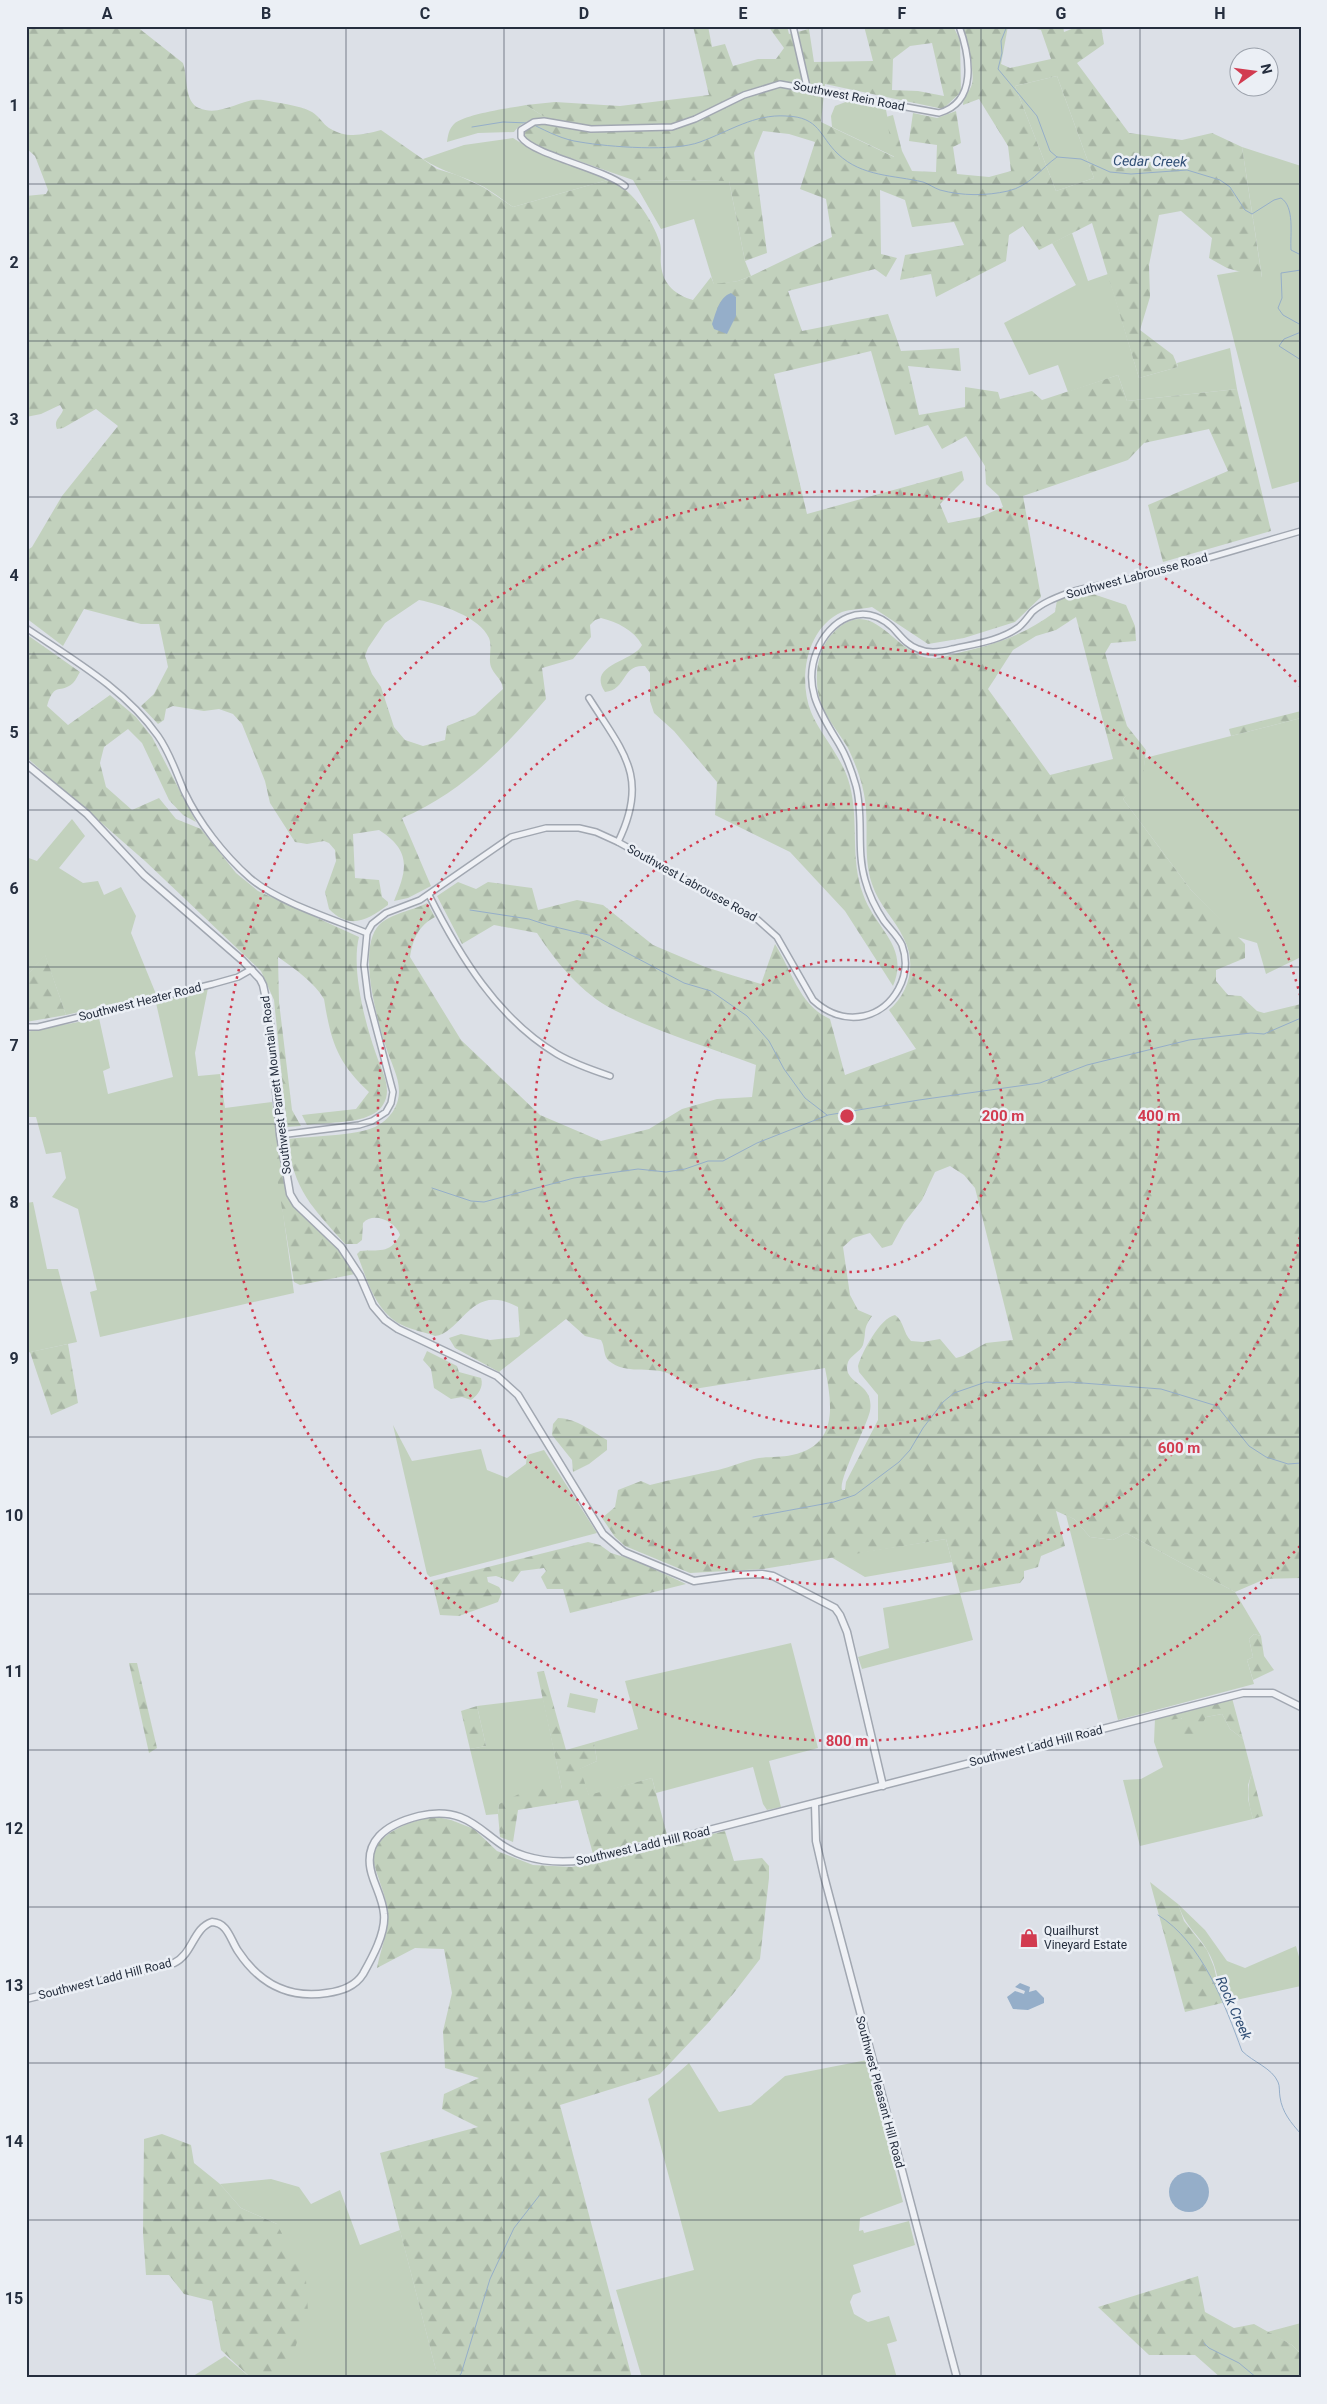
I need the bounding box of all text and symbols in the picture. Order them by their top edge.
text: A [102,4,113,23]
text: B [261,4,271,23]
text: C [420,4,430,23]
text: D [579,4,589,23]
text: E [739,4,748,23]
text: F [898,4,907,23]
text: G [1056,4,1067,23]
text: H [1214,4,1226,23]
north arrow [1230,48,1280,98]
text: N [1258,62,1276,76]
street label: Southwest Rein Road [792,78,906,114]
text: 1 [9,96,19,115]
water label: Cedar Creek [1113,152,1188,170]
text: 2 [9,253,19,272]
text: 3 [9,410,19,429]
street label: Southwest Labrousse Road [1065,550,1209,602]
text: 4 [9,566,19,585]
text: 5 [9,723,19,742]
street label: Southwest Labrousse Road [625,841,759,925]
text: 6 [9,879,19,898]
street label: Southwest Heater Road [77,980,203,1024]
street label: Southwest Parrett Mountain Road [258,995,294,1175]
text: 7 [9,1036,19,1055]
centre of rings [838,1107,856,1125]
text: 200 m [982,1107,1024,1125]
text: 400 m [1138,1107,1180,1125]
text: 8 [9,1193,19,1212]
text: 9 [9,1349,19,1368]
text: 600 m [1158,1439,1200,1457]
text: 10 [5,1506,23,1525]
text: 11 [5,1662,23,1681]
street label: Southwest Ladd Hill Road [968,1723,1104,1769]
text: 800 m [826,1732,868,1750]
text: 12 [5,1819,23,1838]
street label: Southwest Ladd Hill Road [575,1824,711,1868]
place label: Quailhurst Vineyard Estate [1044,1924,1127,1952]
shop icon: Quailhurst Vineyard Estate [1018,1927,1040,1949]
street label: Southwest Ladd Hill Road [37,1956,173,2002]
water label: Rock Creek [1213,1974,1256,2043]
text: 13 [5,1976,23,1995]
street label: Southwest Pleasant Hill Road [853,2014,907,2170]
text: 14 [5,2132,23,2151]
text: 15 [5,2289,23,2308]

